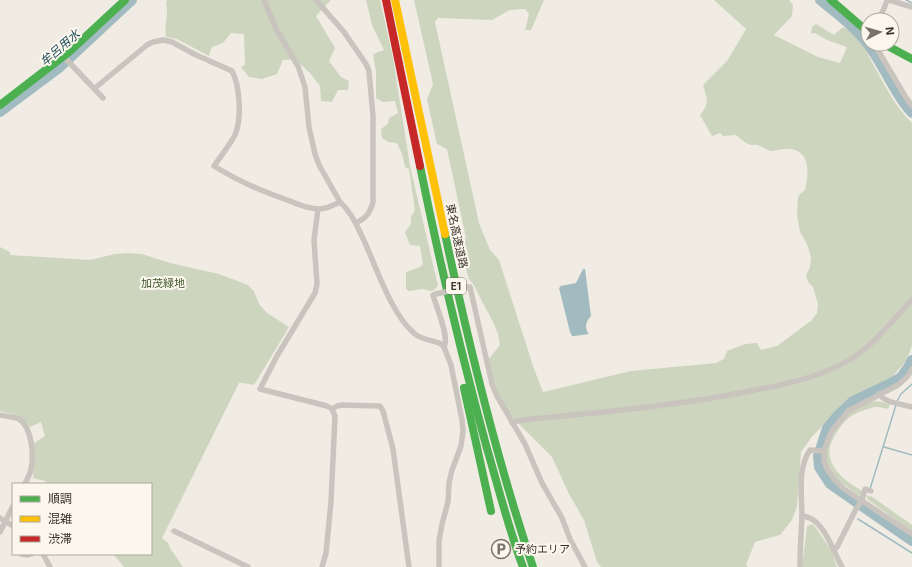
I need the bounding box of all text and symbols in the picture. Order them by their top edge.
north arrow [860,12,900,52]
water label: 牟呂用水 [37,25,84,69]
text: N [883,26,897,36]
street label: 東名高速道路 [443,202,471,270]
park label: 加茂緑地 [141,276,185,290]
road number: E1 [446,278,466,294]
legend [12,483,152,555]
text: 順調 [48,491,72,506]
text: 混雑 [48,511,72,526]
text: 渋滞 [48,531,72,546]
parking icon: 予約エリア [490,538,512,560]
place label: 予約エリア [515,542,570,556]

